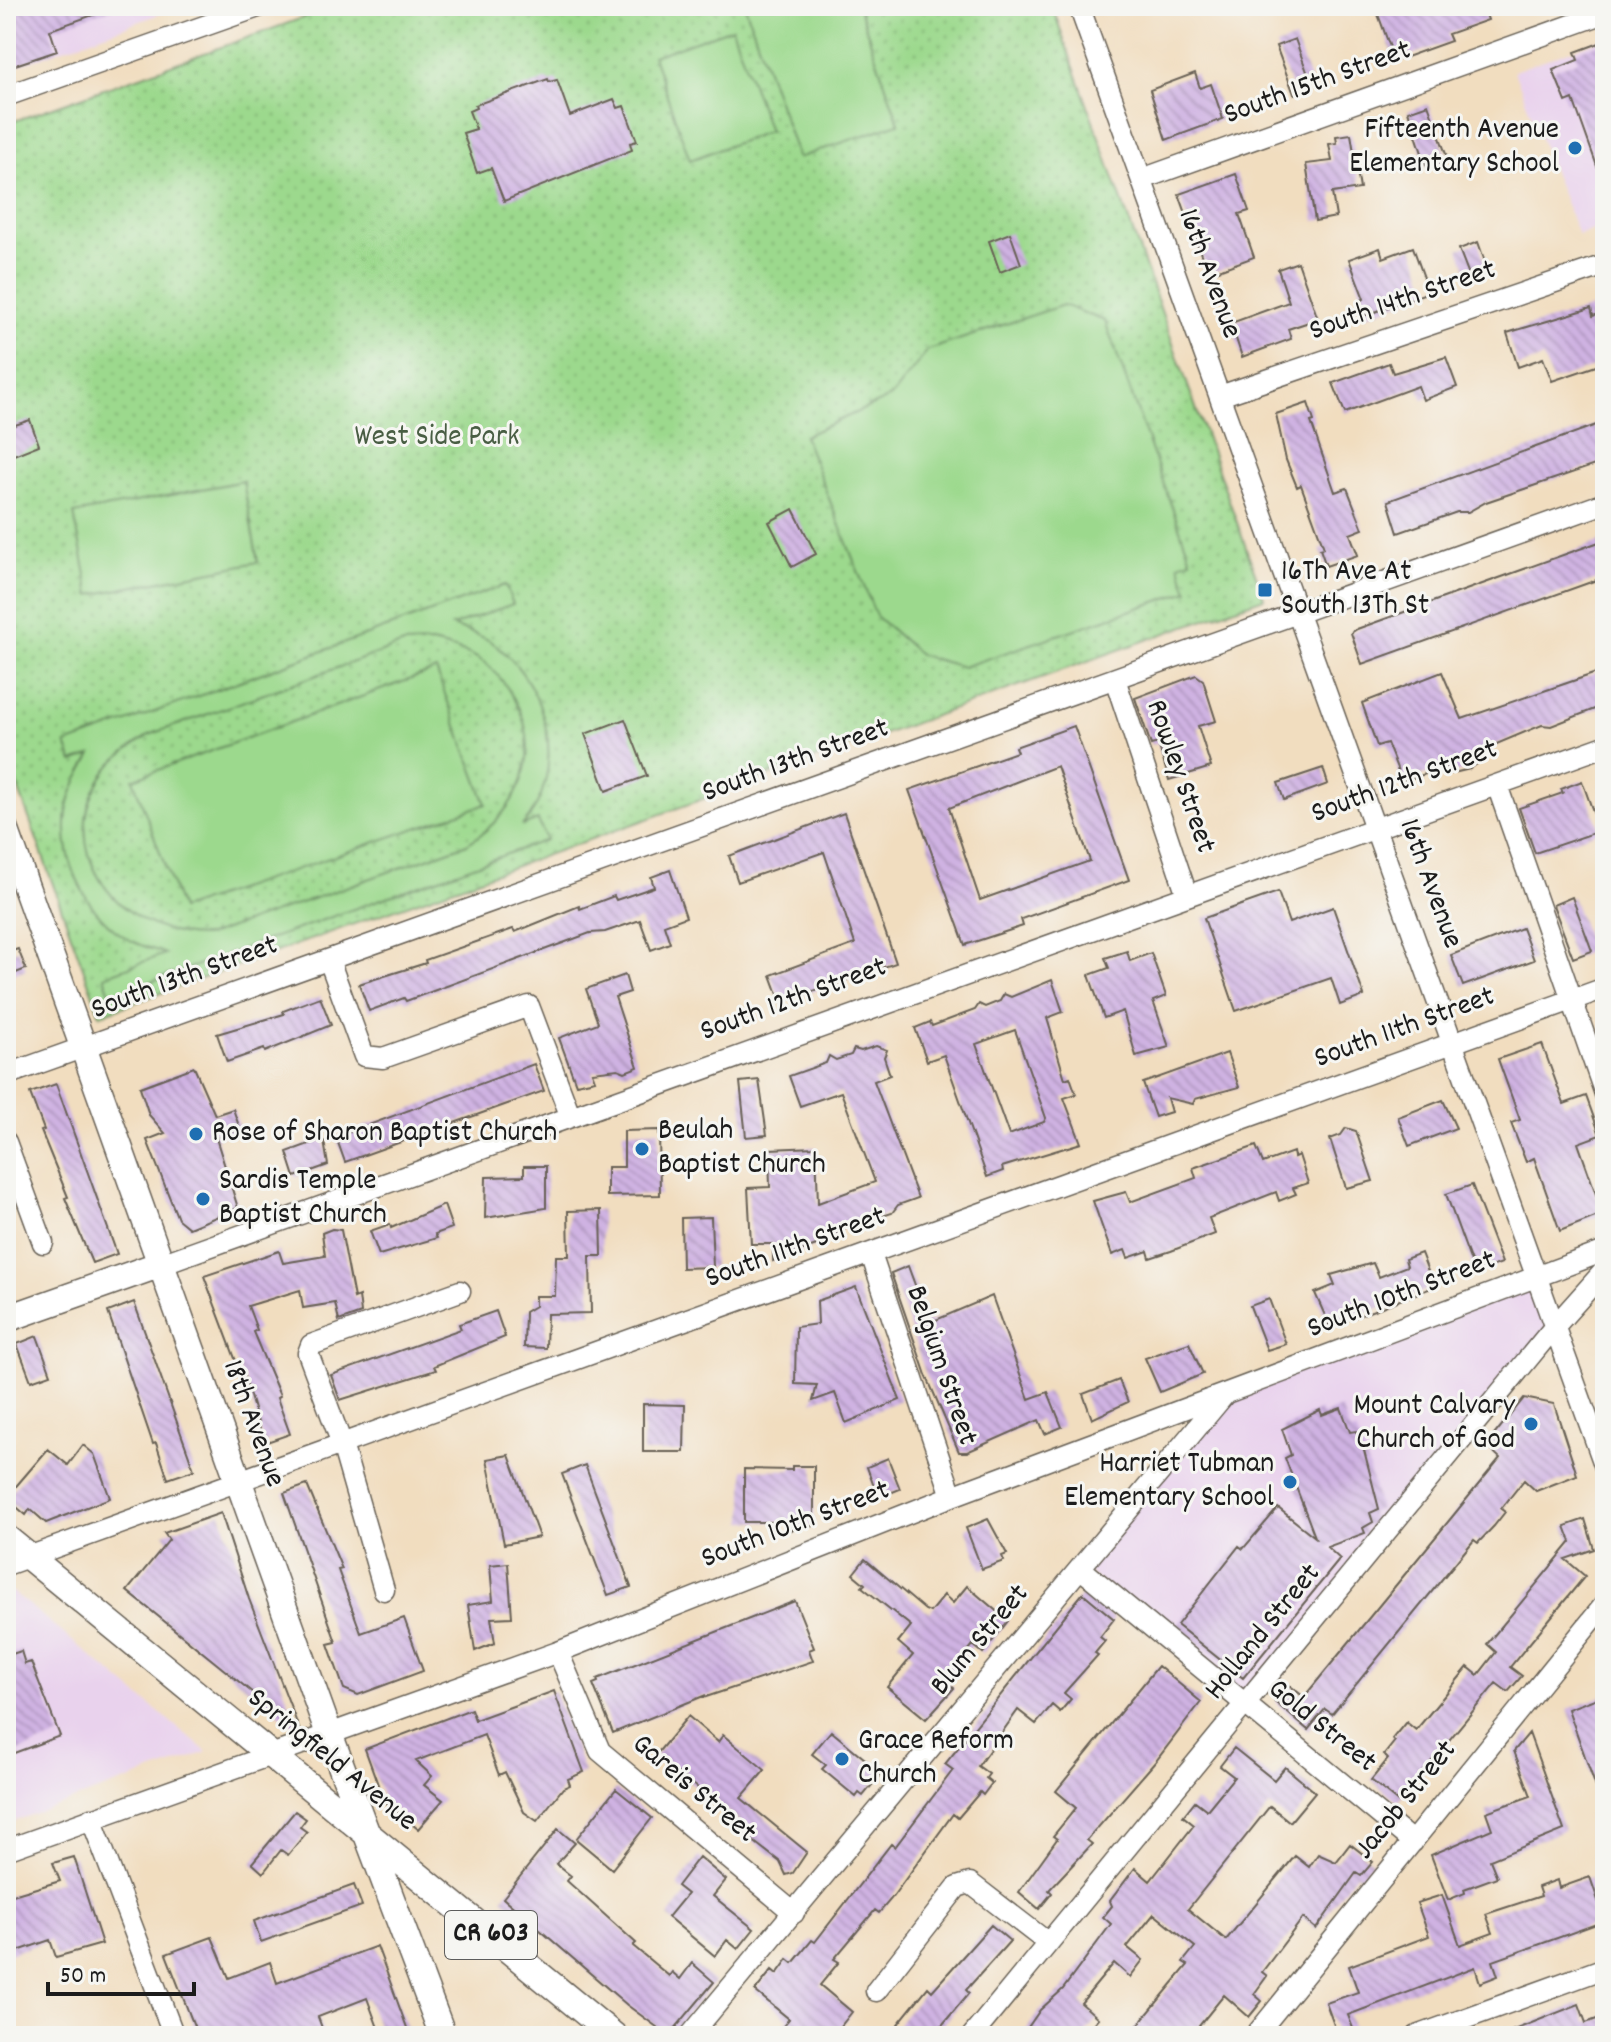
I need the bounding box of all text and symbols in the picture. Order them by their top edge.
street label: South 15th Street [1218,30,1418,138]
place label: Fifteenth Avenue Elementary School [1349,110,1559,187]
marker: Fifteenth Avenue Elementary School [1566,139,1584,157]
street label: 16th Avenue [1165,203,1251,345]
street label: South 14th Street [1304,250,1502,354]
park label: West Side Park [355,417,519,460]
place label: 16Th Ave At South 13Th St [1281,552,1429,629]
marker: 16Th Ave At South 13Th St [1256,581,1274,599]
street label: Rowley Street [1133,695,1225,859]
street label: South 13th Street [697,708,895,816]
street label: South 12th Street [1306,729,1504,837]
street label: 16th Avenue [1386,813,1472,955]
street label: South 13th Street [86,925,284,1033]
street label: South 12th Street [695,947,893,1055]
street label: South 11th Street [1309,976,1501,1082]
place label: Beulah Baptist Church [658,1111,826,1188]
place label: Rose of Sharon Baptist Church [212,1113,557,1156]
marker: Rose of Sharon Baptist Church [187,1125,205,1143]
marker: Beulah Baptist Church [633,1140,651,1158]
place label: Sardis Temple Baptist Church [219,1161,387,1238]
marker: Sardis Temple Baptist Church [194,1190,212,1208]
street label: South 11th Street [700,1196,892,1302]
street label: South 10th Street [1302,1240,1502,1352]
street label: Belgium Street [893,1280,987,1452]
street label: 18th Avenue [209,1354,295,1494]
place label: Mount Calvary Church of God [1353,1386,1516,1463]
marker: Mount Calvary Church of God [1522,1415,1540,1433]
place label: Harriet Tubman Elementary School [1064,1444,1274,1521]
street label: South 10th Street [696,1470,896,1582]
marker: Harriet Tubman Elementary School [1281,1473,1299,1491]
street label: Holland Street [1195,1555,1333,1711]
street label: Blum Street [921,1576,1041,1706]
street label: Gold Street [1257,1670,1385,1784]
street label: Springfield Avenue [237,1679,425,1843]
place label: Grace Reform Church [858,1721,1014,1798]
street label: Gareis Street [621,1725,765,1855]
street label: Jacob Street [1345,1732,1469,1870]
marker: Grace Reform Church [833,1750,851,1768]
road number: CR 603 [445,1911,537,1959]
scale bar [48,1946,194,1996]
text: 50 m [60,1960,106,1994]

